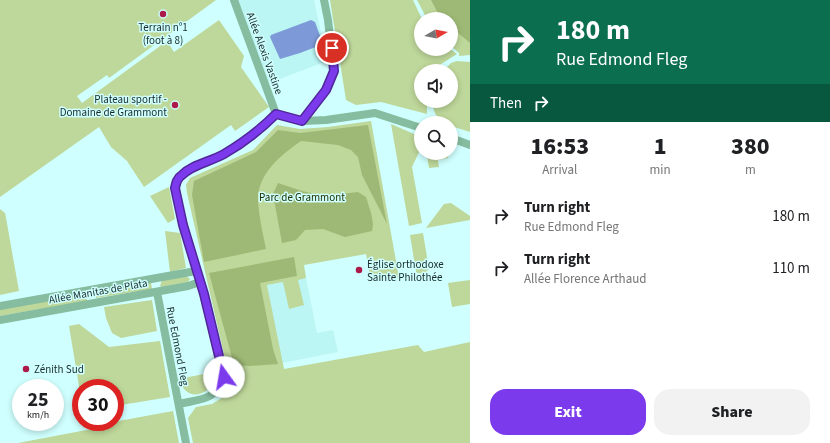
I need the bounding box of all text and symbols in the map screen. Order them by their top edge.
marker: Terrain n°1 (foot à 8) [158,9,168,19]
street label: Allée Alexis Vastine [243,10,287,97]
text: 180 m [556,10,630,50]
north arrow [414,12,458,56]
map controls [414,12,458,160]
icon: right [490,16,542,68]
place label: Terrain n°1 (foot à 8) [138,20,188,48]
pin [315,31,349,65]
icon: arrive [321,37,343,59]
text: Rue Edmond Fleg [556,47,687,72]
button: sound [414,64,458,108]
place label: Plateau sportif - Domaine de Grammont [60,92,167,120]
icon: right [530,92,552,114]
text: Then [490,93,522,114]
marker: Plateau sportif - Domaine de Grammont [170,100,180,110]
button: search [414,116,458,160]
text: 16:53 [530,129,589,164]
text: 1 [654,129,667,164]
text: 380 [731,129,770,164]
text: Arrival [542,161,577,179]
text: min [650,161,671,179]
text: m [745,161,756,179]
park label: Parc de Grammont [259,190,345,205]
text: Turn right [524,197,590,218]
icon: right [490,205,512,227]
text: 180 m [772,206,810,227]
text: Rue Edmond Fleg [524,218,619,236]
text: Turn right [524,249,590,270]
place label: Église orthodoxe Sainte Philothée [367,257,444,285]
icon: right [490,257,512,279]
text: 110 m [772,258,810,279]
marker: Église orthodoxe Sainte Philothée [354,265,364,275]
text: Allée Florence Arthaud [524,270,646,288]
street label: Allée Manitas de Plata [48,275,149,308]
street label: Rue Edmond Fleg [162,305,193,387]
position arrow [203,356,245,398]
place label: Zénith Sud [34,362,84,377]
marker: Zénith Sud [21,364,31,374]
speed limit sign: 30 [72,379,124,431]
text: 25 [27,386,49,414]
button: Exit [490,389,646,435]
button: Share [654,389,810,435]
text: km/h [27,408,49,422]

